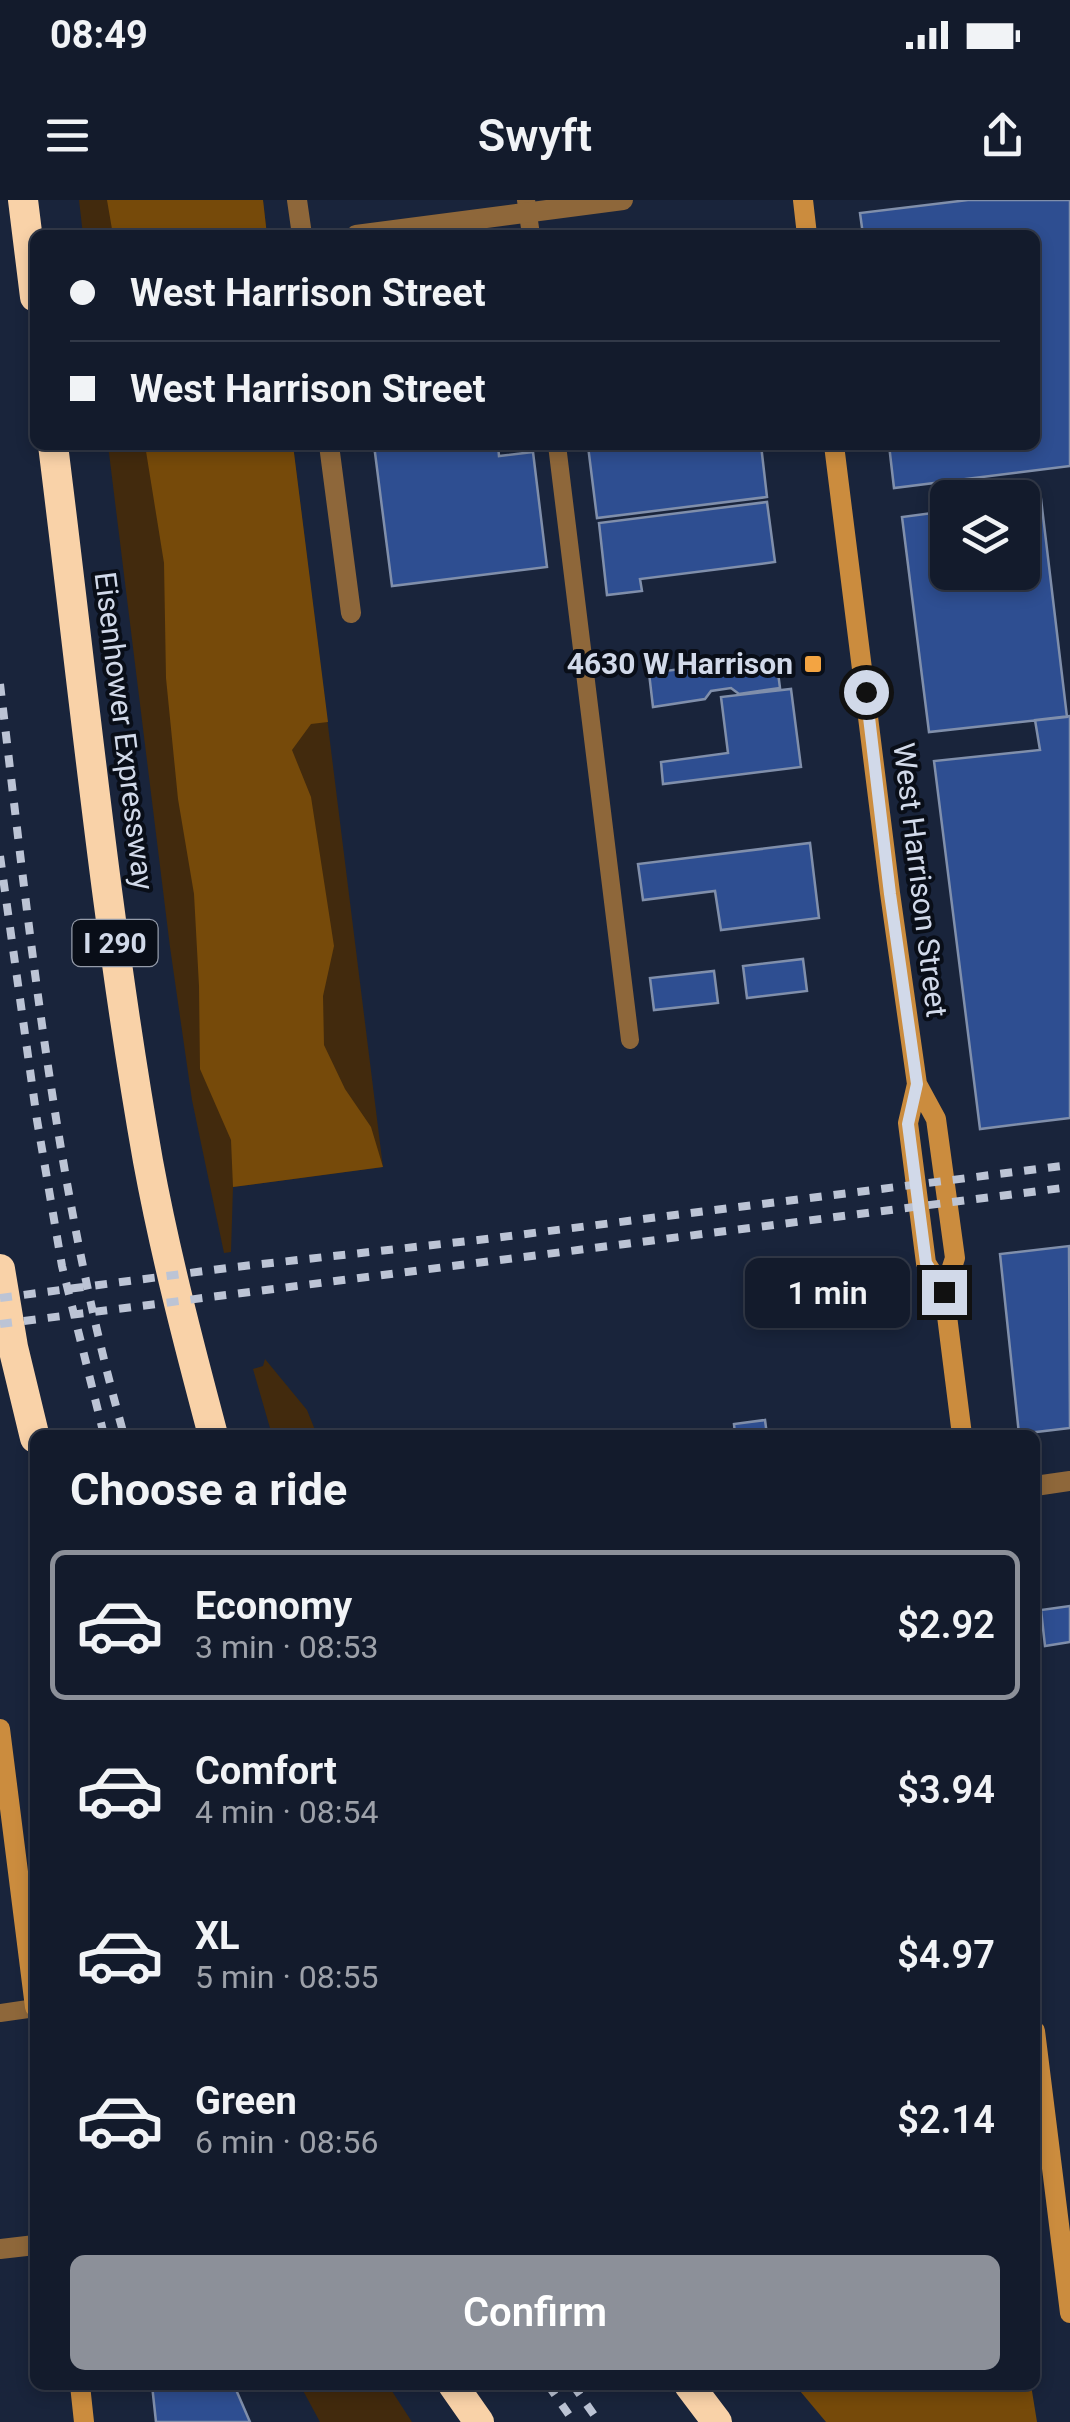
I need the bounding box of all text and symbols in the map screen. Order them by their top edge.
text: 08:49 [50,13,148,57]
icon: menu [40,108,95,163]
icon: share [975,108,1030,163]
text: Swyft [478,109,592,162]
text: West Harrison Street [130,271,486,315]
text: West Harrison Street [130,367,486,411]
map controls [930,480,1040,590]
button: layers [930,480,1040,590]
street label: Eisenhower Expressway [88,570,161,892]
place label: 4630 W Harrison [567,646,793,681]
marker: 4630 W Harrison [802,653,824,675]
route start [844,670,889,715]
street label: West Harrison Street [886,741,955,1019]
road number: I 290 [72,920,158,966]
callout: 1 min [744,1257,909,1327]
route end [922,1270,967,1315]
text: 1 min [787,1274,868,1312]
text: Choose a ride [70,1463,347,1516]
icon: car [75,1580,165,1670]
text: Economy [195,1584,352,1628]
text: $2.92 [897,1603,995,1647]
text: 3 min · 08:53 [195,1628,378,1666]
icon: car [75,1745,165,1835]
text: Comfort [195,1749,337,1793]
text: $3.94 [897,1768,995,1812]
text: 4 min · 08:54 [195,1793,378,1831]
icon: car [75,1910,165,2000]
text: XL [195,1914,240,1958]
text: $4.97 [897,1933,995,1977]
text: 5 min · 08:55 [195,1958,378,1996]
icon: car [75,2075,165,2165]
text: Green [195,2079,297,2123]
text: $2.14 [897,2098,995,2142]
text: 6 min · 08:56 [195,2123,378,2161]
button: Confirm [70,2255,1000,2370]

